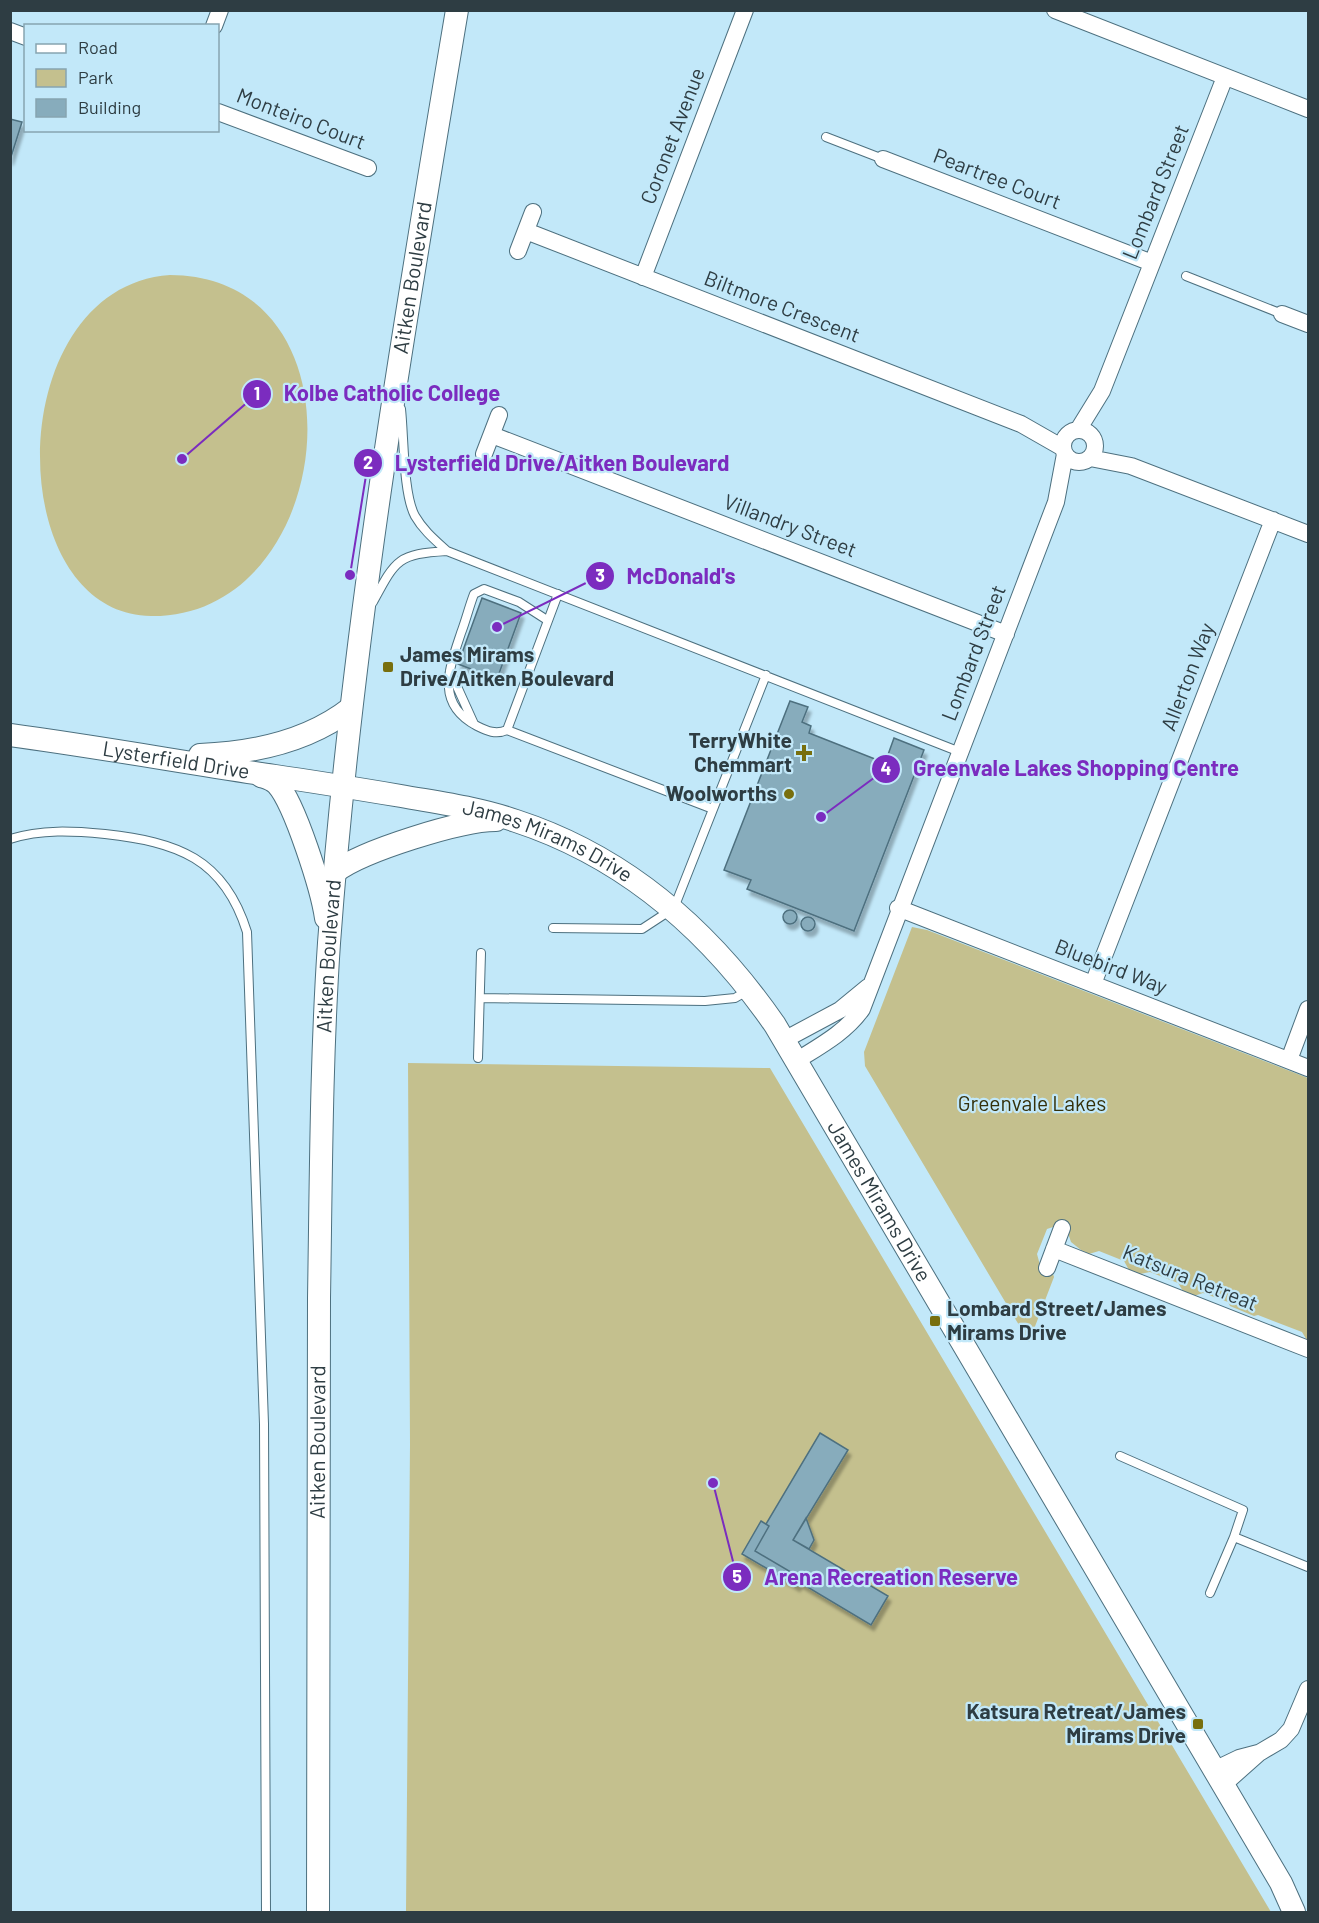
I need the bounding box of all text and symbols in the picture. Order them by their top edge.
legend [24,24,219,132]
text: Road [78,36,118,58]
street label: Coronet Avenue [634,64,709,207]
text: Park [78,66,113,88]
street label: Monteiro Court [234,82,369,154]
text: Building [78,96,141,118]
street label: Lombard Street [1116,120,1193,263]
street label: Peartree Court [930,142,1065,213]
street label: Aitken Boulevard [387,199,436,355]
street label: Biltmore Crescent [701,264,864,347]
callout: Kolbe Catholic College [242,374,512,414]
text: Kolbe Catholic College [284,379,500,405]
text: 1 [254,382,260,404]
callout: Lysterfield Drive/Aitken Boulevard [353,443,742,483]
text: Lysterfield Drive/Aitken Boulevard [395,449,729,475]
text: 2 [363,451,373,473]
street label: Villandry Street [721,488,860,561]
callout: McDonald's [585,556,748,596]
text: McDonald's [626,562,736,588]
text: 3 [595,564,605,586]
street label: Lombard Street [935,581,1010,724]
street label: Allerton Way [1155,619,1219,734]
place label: James Mirams Drive/Aitken Boulevard [400,641,614,690]
marker: James Mirams Drive/Aitken Boulevard [381,660,395,674]
place label: TerryWhite Chemmart [689,727,792,776]
street label: Lysterfield Drive [101,735,252,783]
marker: TerryWhite Chemmart [797,746,811,760]
callout: Greenvale Lakes Shopping Centre [871,749,1251,789]
text: Greenvale Lakes Shopping Centre [913,754,1239,780]
text: 4 [881,757,892,779]
place label: Woolworths [666,780,777,805]
marker: Woolworths [782,787,796,801]
street label: James Mirams Drive [461,793,638,886]
street label: Aitken Boulevard [310,878,345,1033]
street label: Bluebird Way [1052,933,1171,999]
park label: Greenvale Lakes [958,1090,1106,1115]
street label: James Mirams Drive [823,1116,937,1286]
street label: Katsura Retreat [1119,1238,1262,1315]
place label: Lombard Street/James Mirams Drive [947,1295,1166,1344]
marker: Lombard Street/James Mirams Drive [928,1314,942,1328]
street label: Aitken Boulevard [304,1365,329,1519]
callout: Arena Recreation Reserve [722,1557,1030,1597]
text: Arena Recreation Reserve [764,1563,1018,1589]
text: 5 [732,1565,742,1587]
place label: Katsura Retreat/James Mirams Drive [966,1698,1186,1747]
marker: Katsura Retreat/James Mirams Drive [1191,1717,1205,1731]

